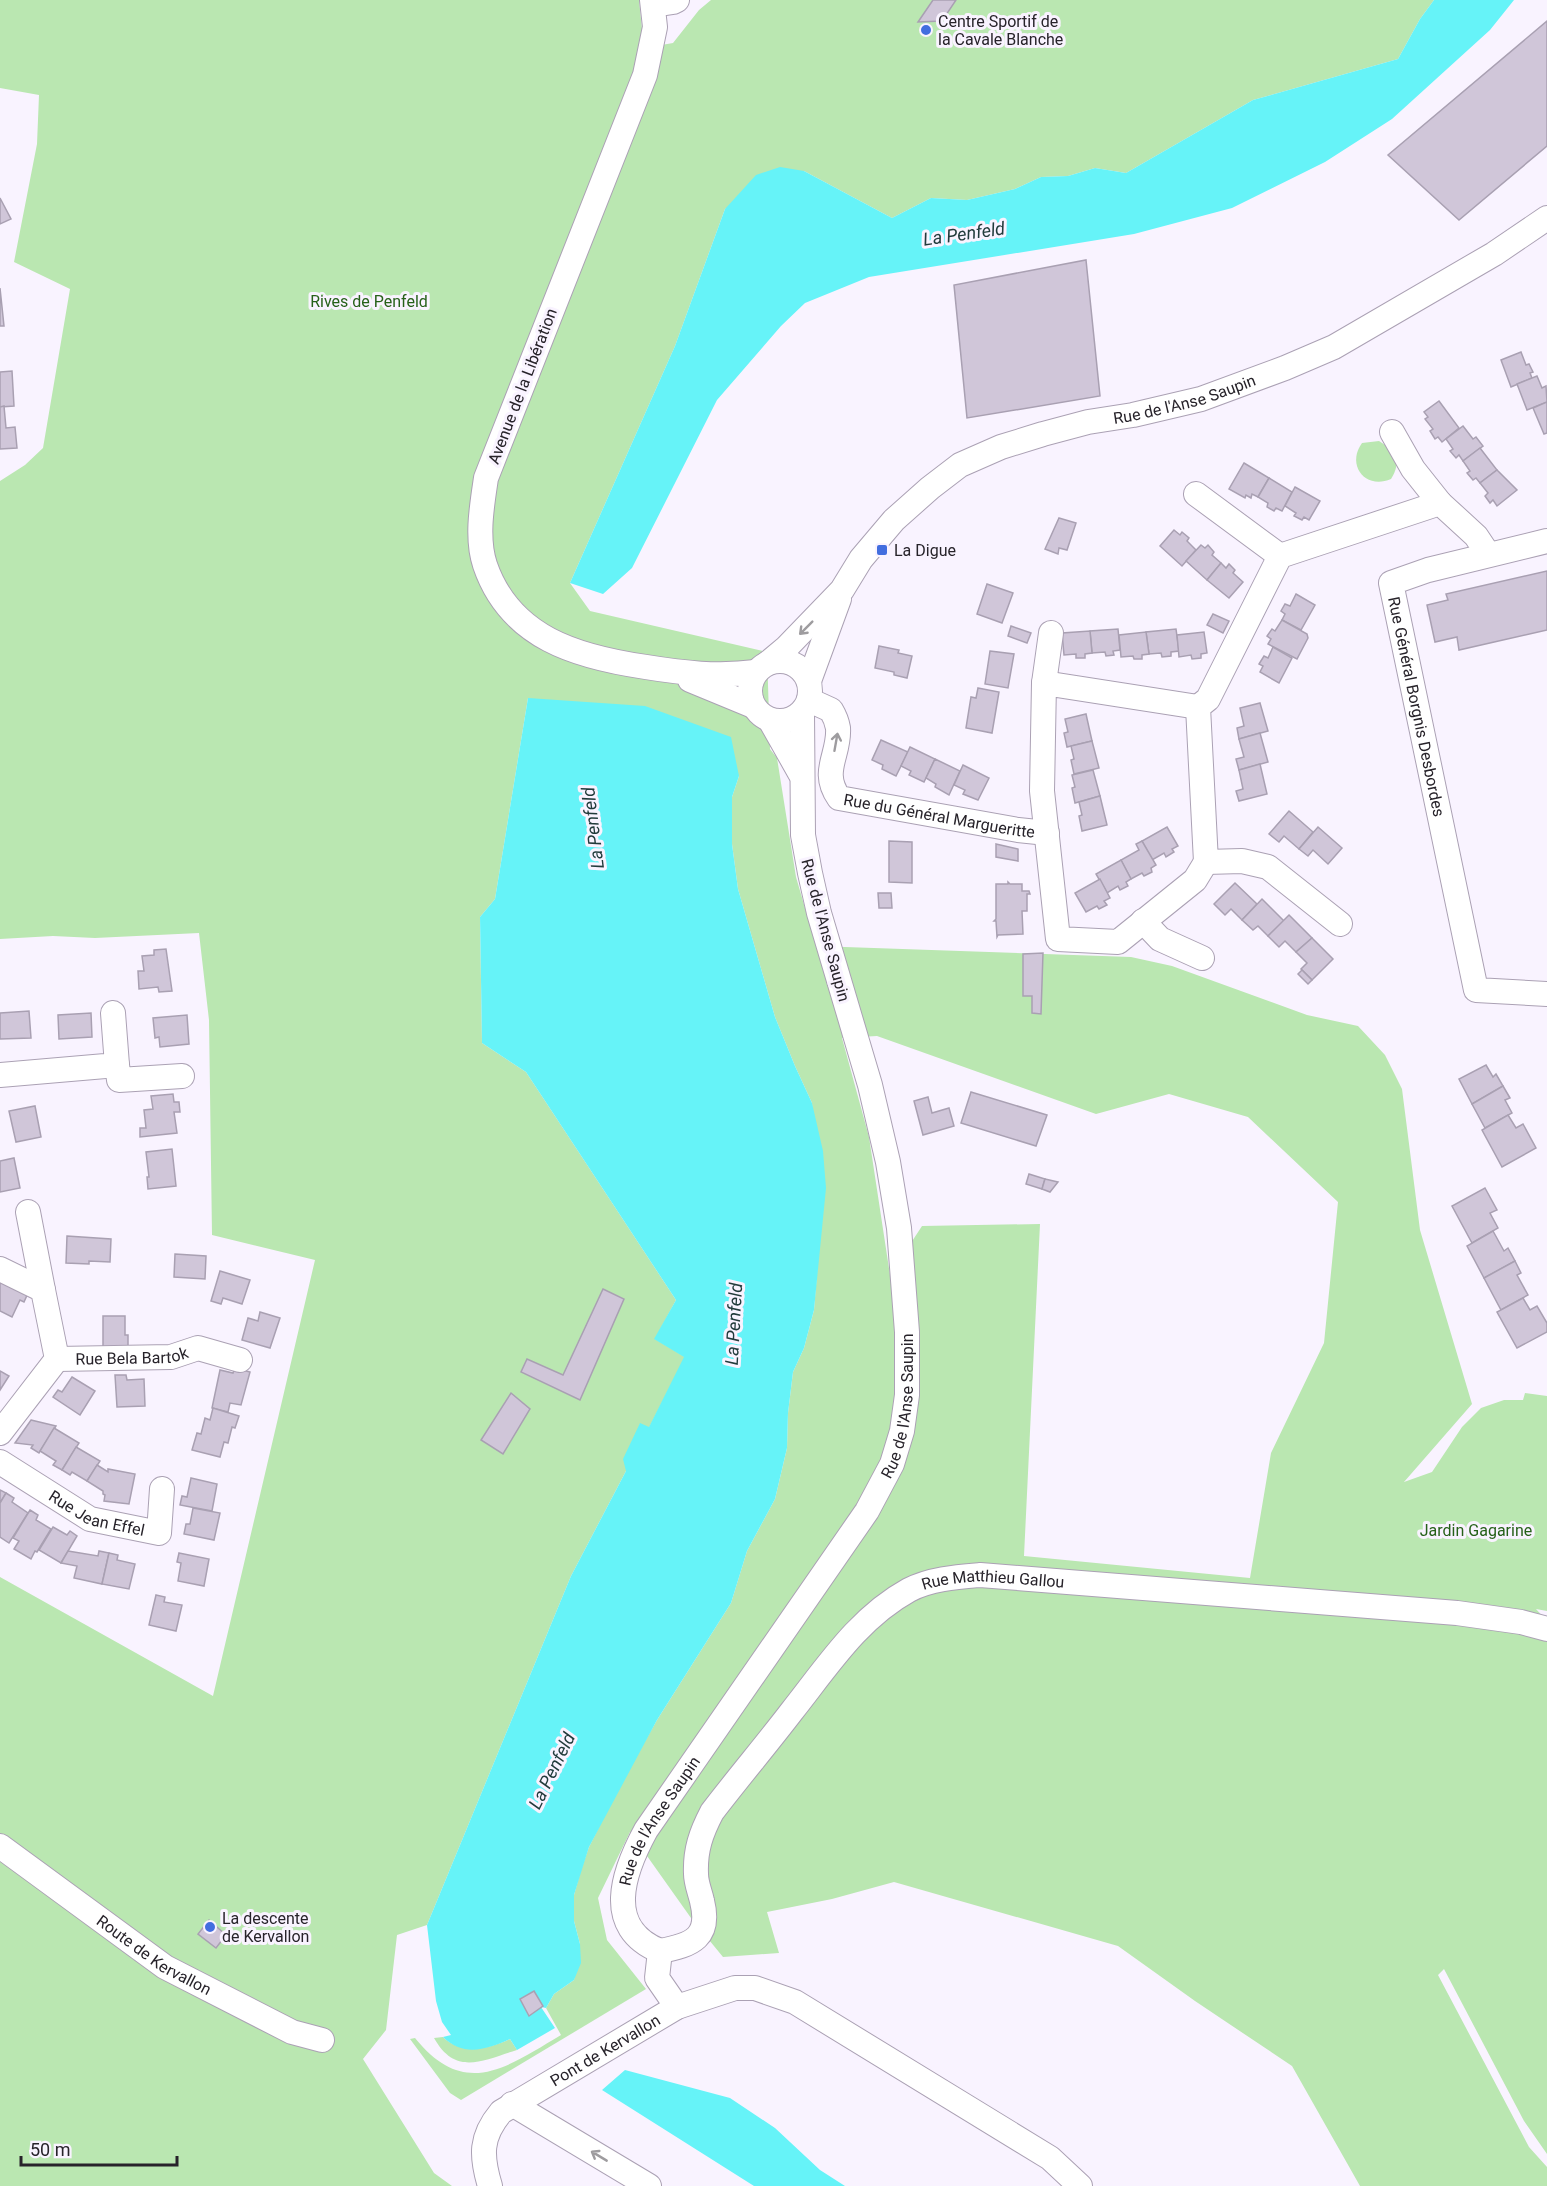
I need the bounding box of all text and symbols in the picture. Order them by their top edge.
place label: Centre Sportif de la Cavale Blanche [938,12,1063,49]
marker: Centre Sportif de la Cavale Blanche [919,23,933,37]
water label: La Penfeld [922,217,1007,250]
park label: Rives de Penfeld [310,292,428,311]
street label: Avenue de la Libération [484,306,561,467]
street label: Rue de l'Anse Saupin [1112,371,1258,428]
place label: La Digue [894,541,956,560]
marker: La Digue [875,543,889,557]
street label: Rue Général Borgnis Desbordes [1384,595,1449,818]
one-way arrow [799,621,814,636]
one-way arrow [831,733,842,753]
water label: La Penfeld [577,785,608,870]
street label: Rue du Général Margueritte [842,790,1036,842]
street label: Rue de l'Anse Saupin [797,857,854,1004]
water label: La Penfeld [721,1281,746,1366]
street label: Rue de l'Anse Saupin [877,1333,917,1482]
street label: Rue Bela Bartok [75,1343,192,1369]
street label: Rue Jean Effel [45,1486,146,1540]
park label: Jardin Gagarine [1420,1521,1532,1540]
street label: Rue Matthieu Gallou [919,1566,1065,1594]
water label: La Penfeld [524,1728,580,1812]
street label: Rue de l'Anse Saupin [616,1753,704,1887]
place label: La descente de Kervallon [222,1909,309,1946]
street label: Route de Kervallon [93,1911,214,1999]
marker: La descente de Kervallon [203,1920,217,1934]
street label: Pont de Kervallon [547,2010,664,2091]
scale bar [21,2129,177,2167]
text: 50 m [30,2139,70,2160]
one-way arrow [591,2150,608,2162]

